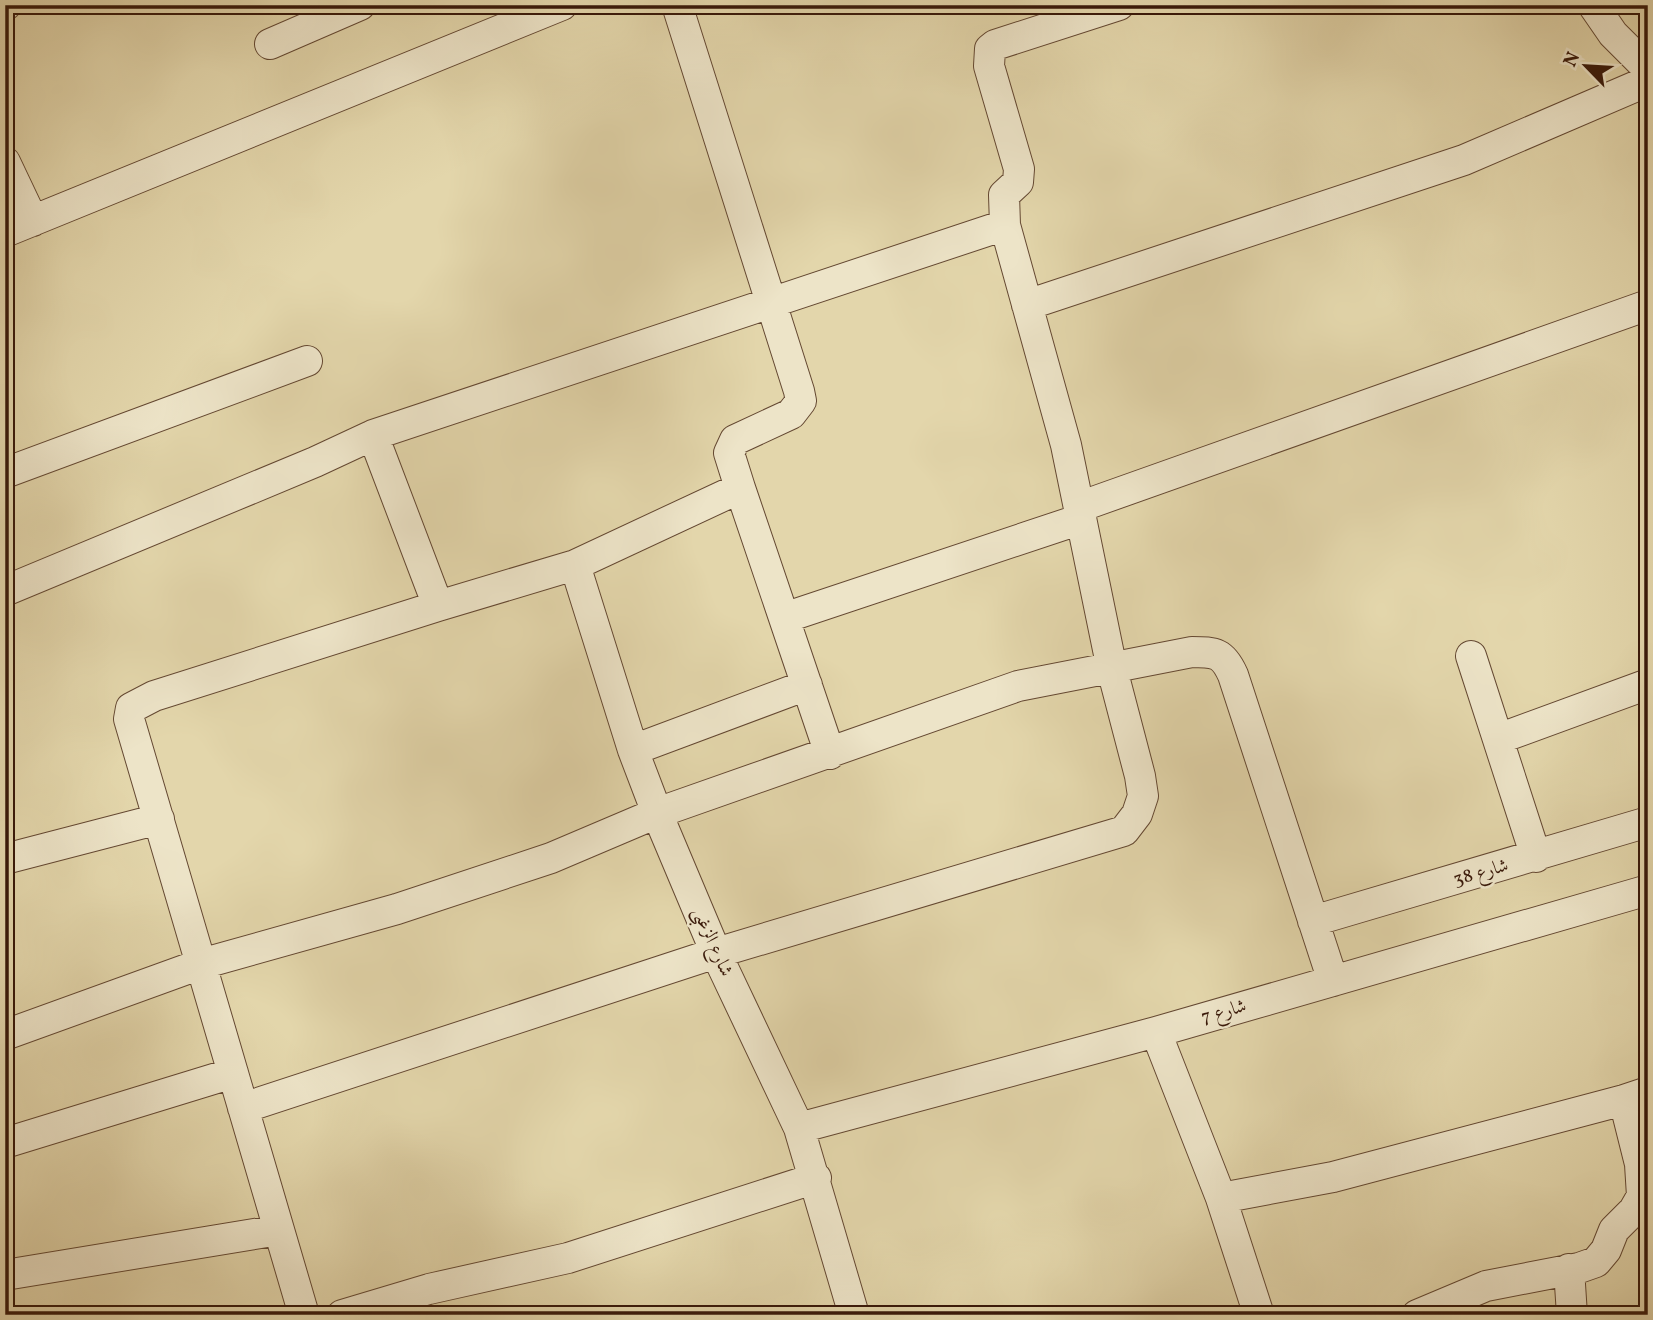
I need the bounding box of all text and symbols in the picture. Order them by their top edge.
north arrow [1552,32,1622,102]
text: N [1558,48,1587,71]
street label: شارع 38 [1450,853,1512,894]
street label: شارع الزغبى [684,903,739,981]
street label: شارع 7 [1198,993,1250,1032]

